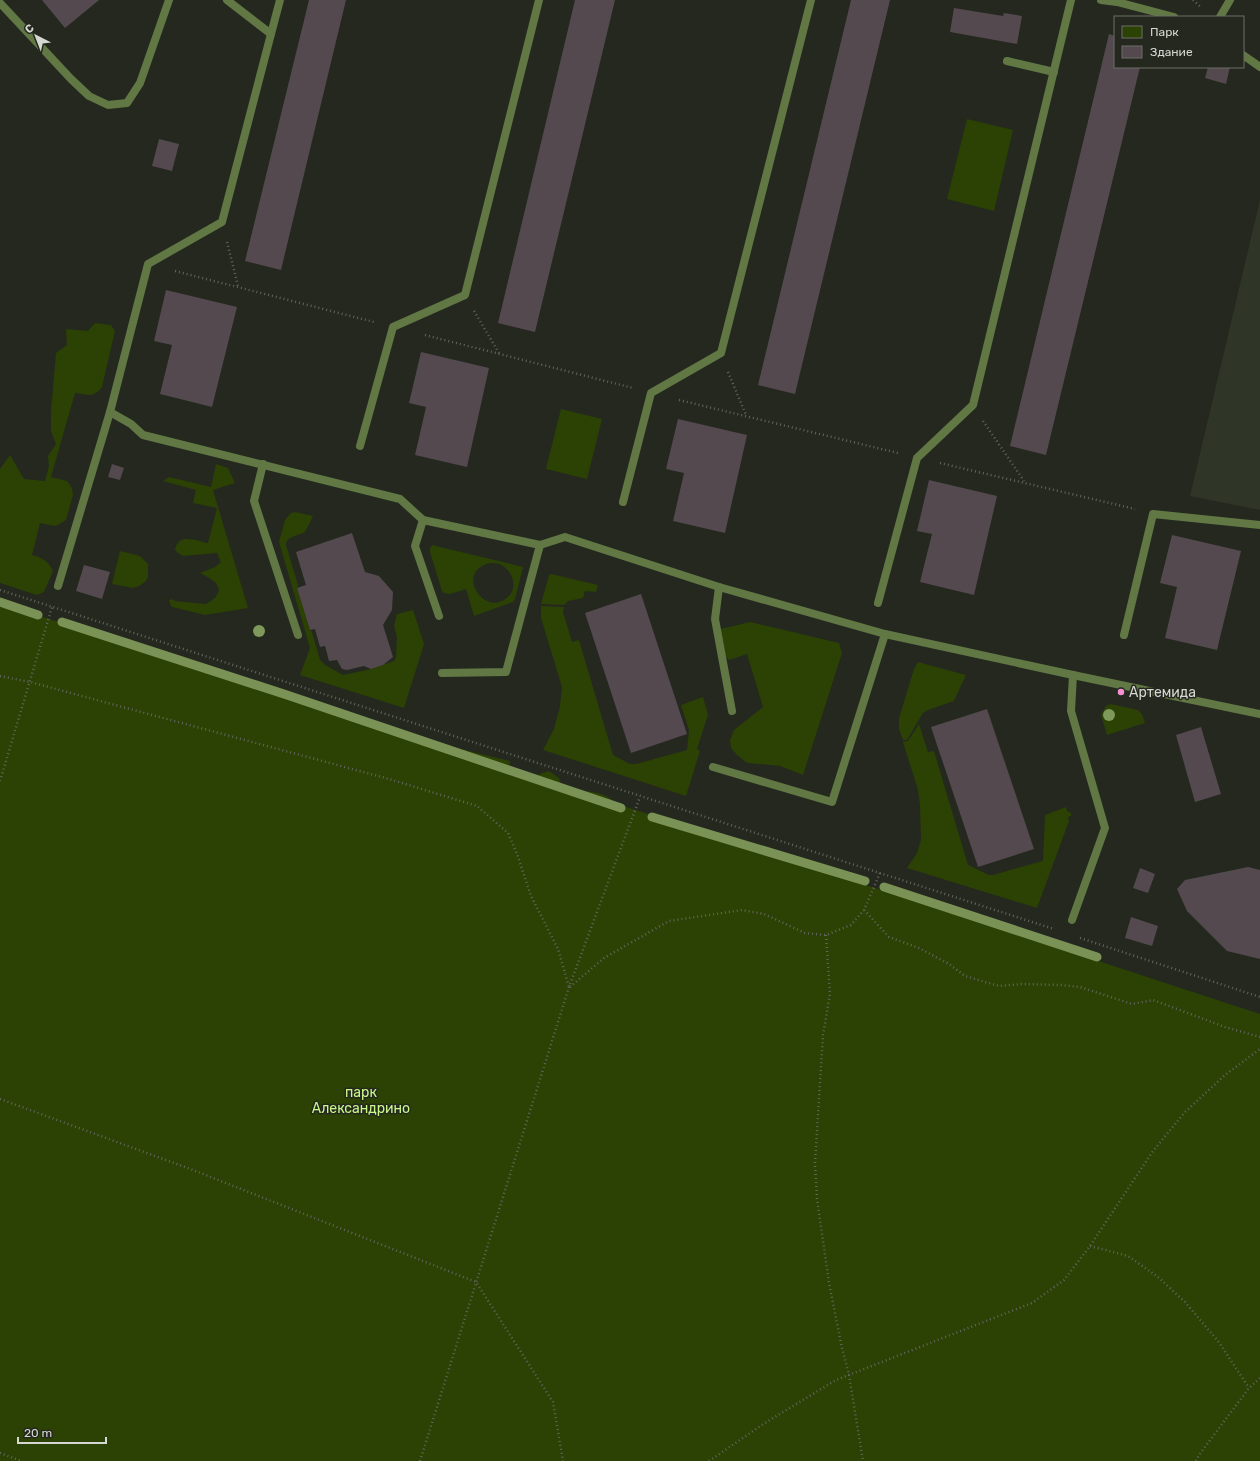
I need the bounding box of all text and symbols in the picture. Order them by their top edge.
north arrow [16,16,56,56]
legend [1114,16,1244,68]
text: С [22,21,37,36]
text: Парк [1150,25,1179,39]
text: Здание [1150,45,1193,59]
place label: Артемида [1129,684,1196,701]
marker: Артемида [1116,687,1126,697]
park label: парк Александрино [312,1084,410,1117]
scale bar [18,1419,106,1445]
text: 20 m [24,1426,52,1440]

